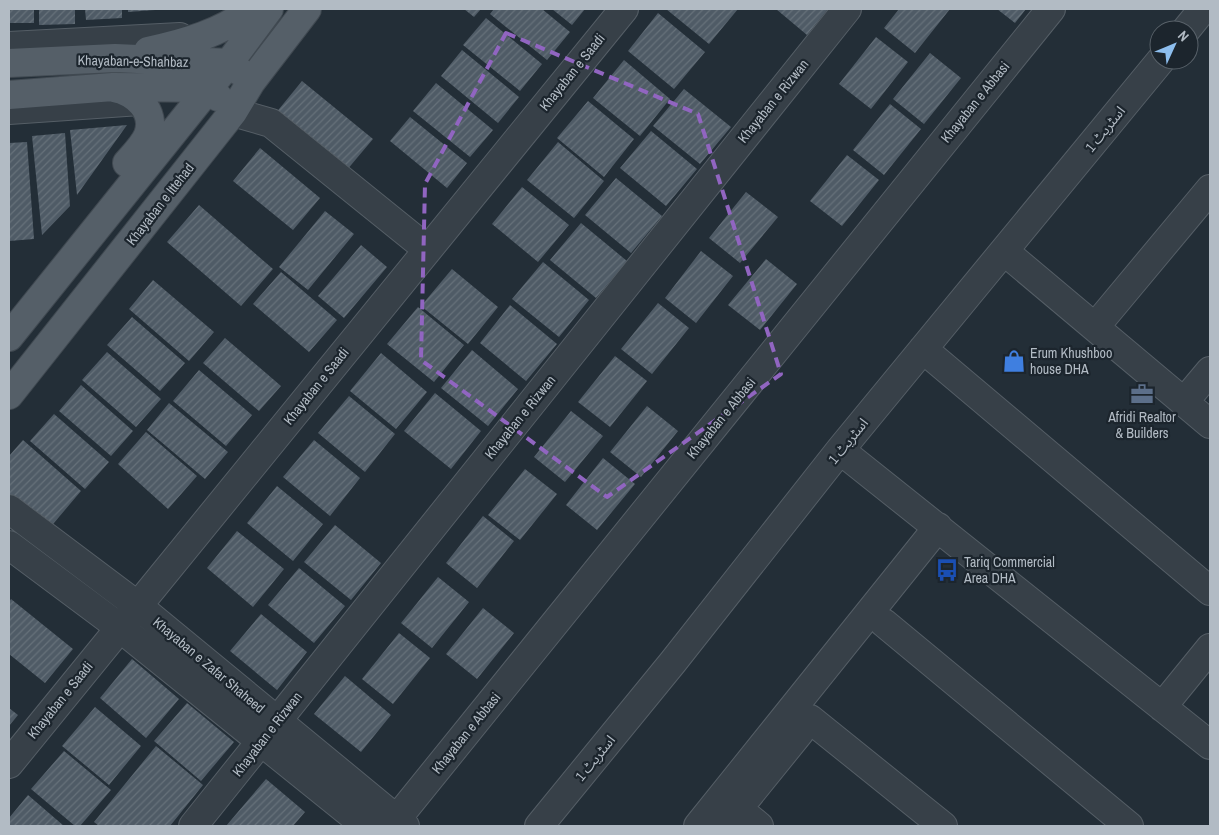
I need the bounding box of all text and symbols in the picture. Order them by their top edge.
north arrow [1149,20,1199,70]
text: N [1174,27,1193,45]
street label: Khayaban e Saadi [535,30,609,114]
street label: Khayaban-e-Shahbaz [77,51,189,71]
street label: Khayaban e Rizwan [734,55,812,147]
street label: Khayaban e Abbasi [937,58,1013,146]
street label: اسٹریٹ 1 [1081,102,1129,156]
street label: Khayaban e Ittehad [122,159,198,249]
street label: Khayaban e Saadi [279,344,353,428]
place label: Erum Khushboo house DHA [1030,344,1112,378]
shop icon: Erum Khushboo house DHA [1001,348,1027,374]
street label: Khayaban e Rizwan [481,371,559,463]
street label: Khayaban e Abbasi [683,374,759,462]
office icon: Afridi Realtor & Builders [1129,381,1155,407]
place label: Afridi Realtor & Builders [1107,408,1176,442]
street label: اسٹریٹ 1 [824,414,872,468]
place label: Tariq Commercial Area DHA [963,553,1055,587]
bus stop icon: Tariq Commercial Area DHA [934,557,960,583]
street label: Khayaban e Zafar Shaheed [149,613,269,717]
street label: Khayaban e Saadi [23,658,97,742]
street label: Khayaban e Rizwan [228,688,306,780]
street label: Khayaban e Abbasi [428,689,504,777]
street label: اسٹریٹ 1 [571,731,619,785]

